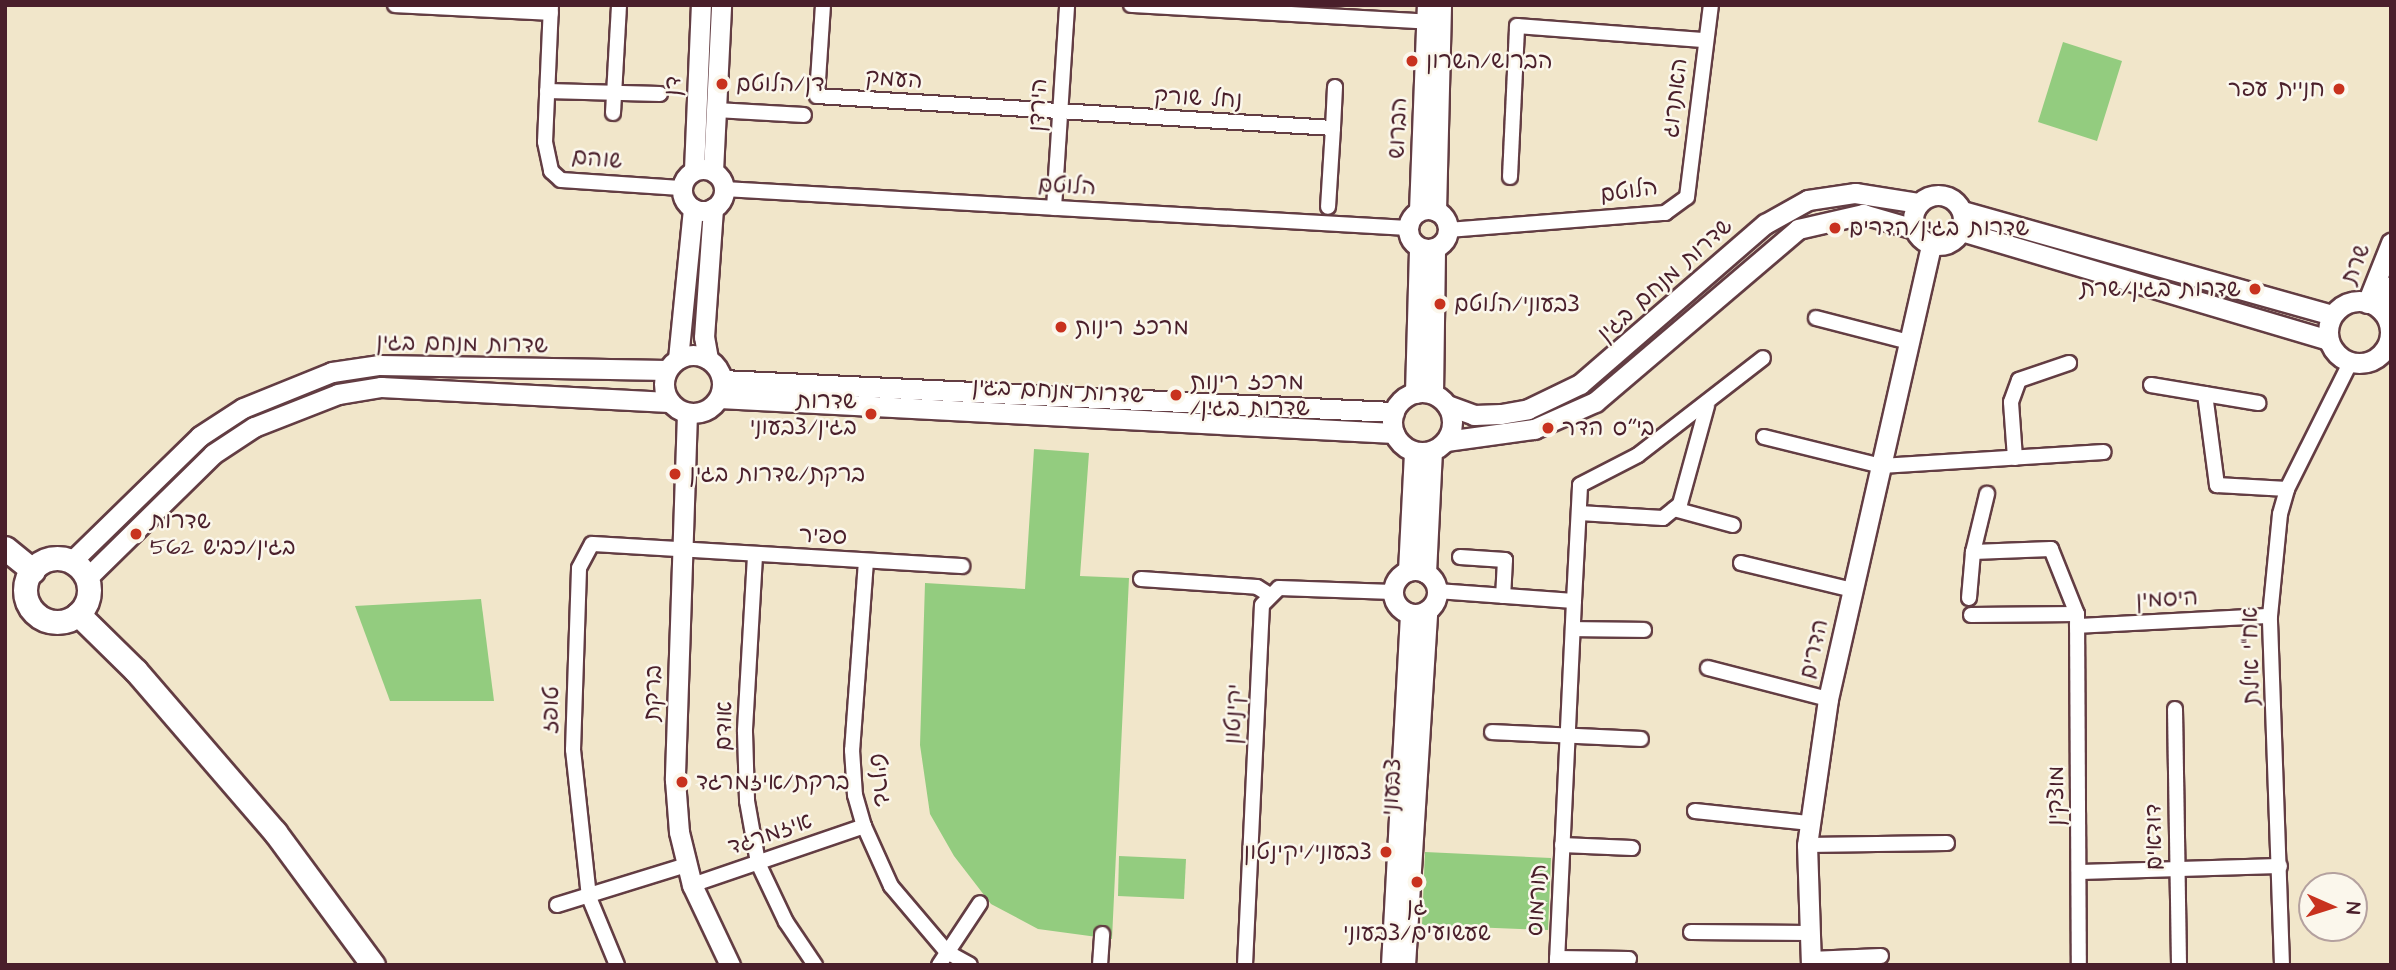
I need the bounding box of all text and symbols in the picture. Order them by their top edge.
place label: הברוש/השרון [1426,47,1553,75]
marker: הברוש/השרון [1404,53,1420,69]
street label: האתרוג [1656,57,1694,139]
street label: העמק [864,63,924,95]
place label: דן/הלוטם [736,70,825,98]
street label: דן [659,75,687,97]
place label: חניית עפר [2228,75,2325,103]
marker: דן/הלוטם [714,76,730,92]
street label: הירדן [1023,78,1053,132]
marker: חניית עפר [2331,81,2347,97]
street label: נחל שורק [1153,82,1243,114]
street label: הברוש [1383,97,1413,159]
street label: שוהם [571,143,623,175]
street label: הלוטם [1037,171,1097,201]
street label: הלוטם [1598,173,1660,209]
street label: שדרות מנחם בגין [1592,212,1738,348]
place label: שדרות בגין/הדרים [1849,214,2029,242]
marker: שדרות בגין/הדרים [1827,220,1843,236]
street label: שרת [2335,240,2377,288]
place label: שדרות בגין/שרת [2080,275,2241,303]
marker: שדרות בגין/שרת [2247,281,2263,297]
place label: צבעוני/הלוטם [1454,290,1580,318]
marker: צבעוני/הלוטם [1432,296,1448,312]
place label: מרכז רינות [1075,313,1189,341]
marker: מרכז רינות [1053,319,1069,335]
street label: שדרות מנחם בגין [376,329,548,359]
place label: מרכז רינות /שדרות בגין [1190,368,1310,422]
street label: שדרות מנחם בגין [971,373,1145,409]
place label: שדרות בגין/צבעוני [750,387,857,441]
marker: מרכז רינות /שדרות בגין [1168,387,1184,403]
marker: שדרות בגין/צבעוני [863,406,879,422]
place label: בי״ס הדר [1562,414,1655,442]
marker: בי״ס הדר [1540,420,1556,436]
place label: ברקת/שדרות בגין [689,460,865,488]
marker: ברקת/שדרות בגין [667,466,683,482]
place label: שדרות בגין/כביש 562 [150,507,296,561]
street label: ספיר [798,521,848,551]
marker: שדרות בגין/כביש 562 [128,526,144,542]
street label: היסמין [2135,584,2199,614]
street label: אח"י אילת [2236,607,2266,705]
street label: הדרים [1794,616,1834,682]
street label: ברקת [638,664,668,722]
street label: יקינטון [1219,683,1249,745]
street label: טופז [537,686,565,734]
street label: אודם [710,701,738,751]
street label: גרניט [863,752,897,808]
street label: צבעוני [1377,758,1407,816]
street label: מוצקין [2042,766,2070,826]
place label: ברקת/איזמרגד [696,768,850,796]
marker: ברקת/איזמרגד [674,774,690,790]
street label: דודאים [2140,803,2168,871]
street label: איזמרגד [724,807,816,861]
place label: צבעוני/יקינטון [1244,838,1372,866]
marker: צבעוני/יקינטון [1378,844,1394,860]
street label: תורמוס [1521,863,1553,937]
north arrow [2298,872,2368,942]
marker: גן שעשועים/צבעוני [1409,874,1425,890]
place label: גן שעשועים/צבעוני [1343,893,1491,947]
text: N [2339,901,2366,915]

